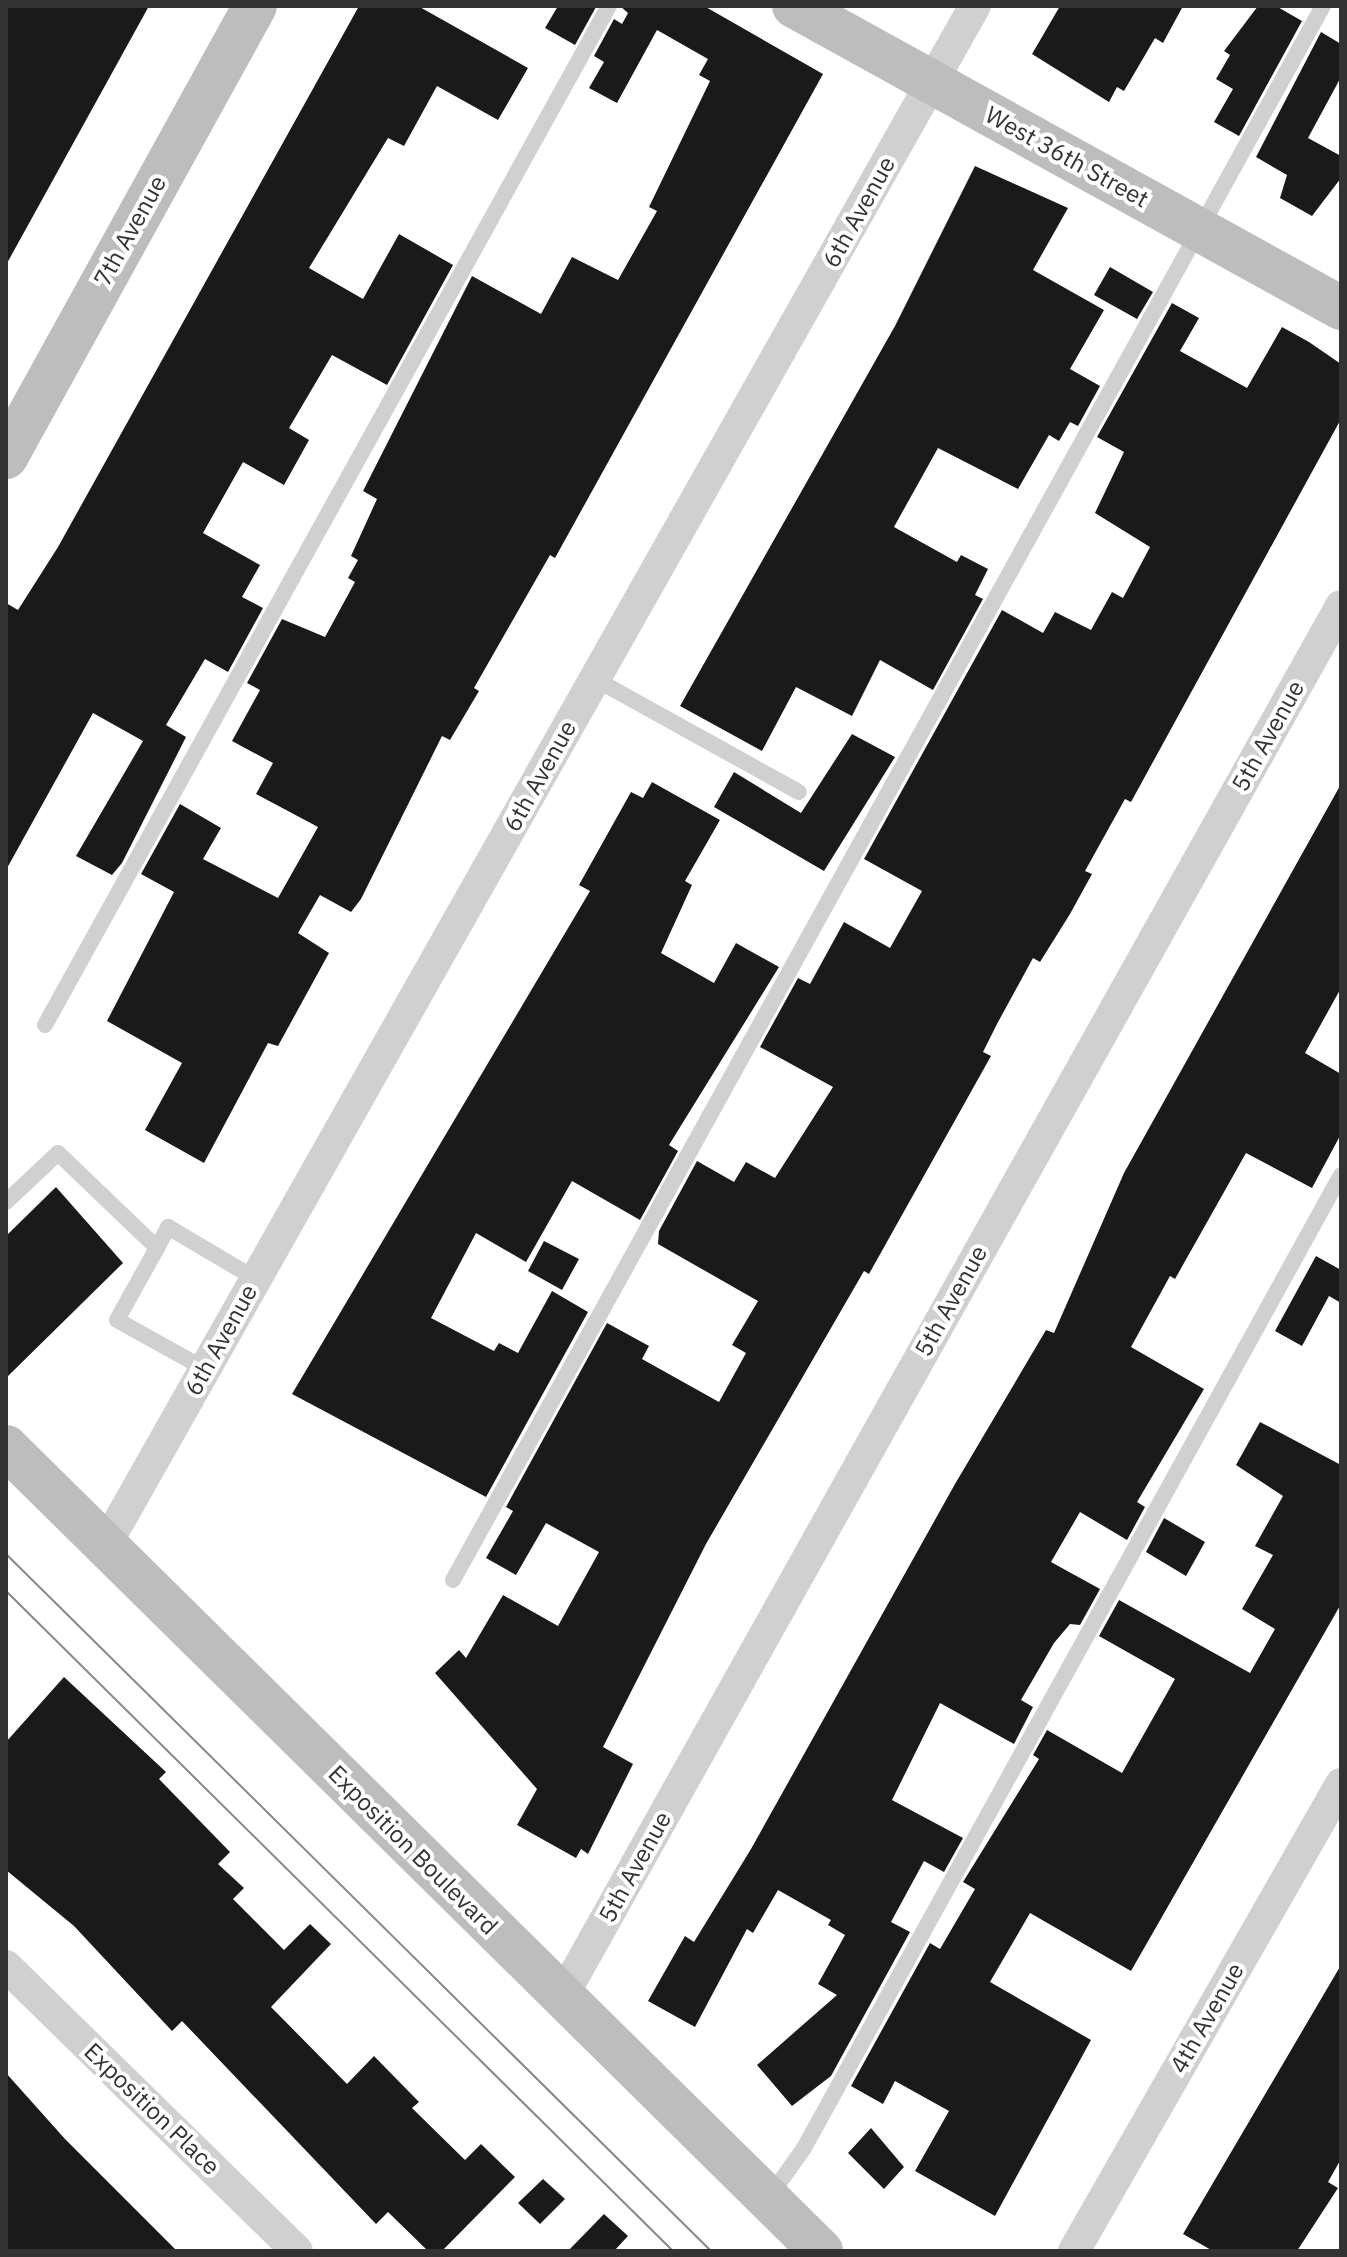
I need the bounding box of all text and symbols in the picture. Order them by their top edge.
street label: West 36th Street [980,100,1154,214]
street label: 6th Avenue [817,152,901,272]
street label: 7th Avenue [88,171,172,291]
street label: 5th Avenue [1226,676,1310,796]
street label: 6th Avenue [498,716,582,836]
street label: 5th Avenue [909,1241,993,1361]
street label: 6th Avenue [179,1280,263,1400]
street label: Exposition Boulevard [322,1759,504,1941]
street label: 5th Avenue [593,1807,677,1927]
street label: 4th Avenue [1164,1958,1250,2078]
street label: Exposition Place [78,2037,226,2181]

